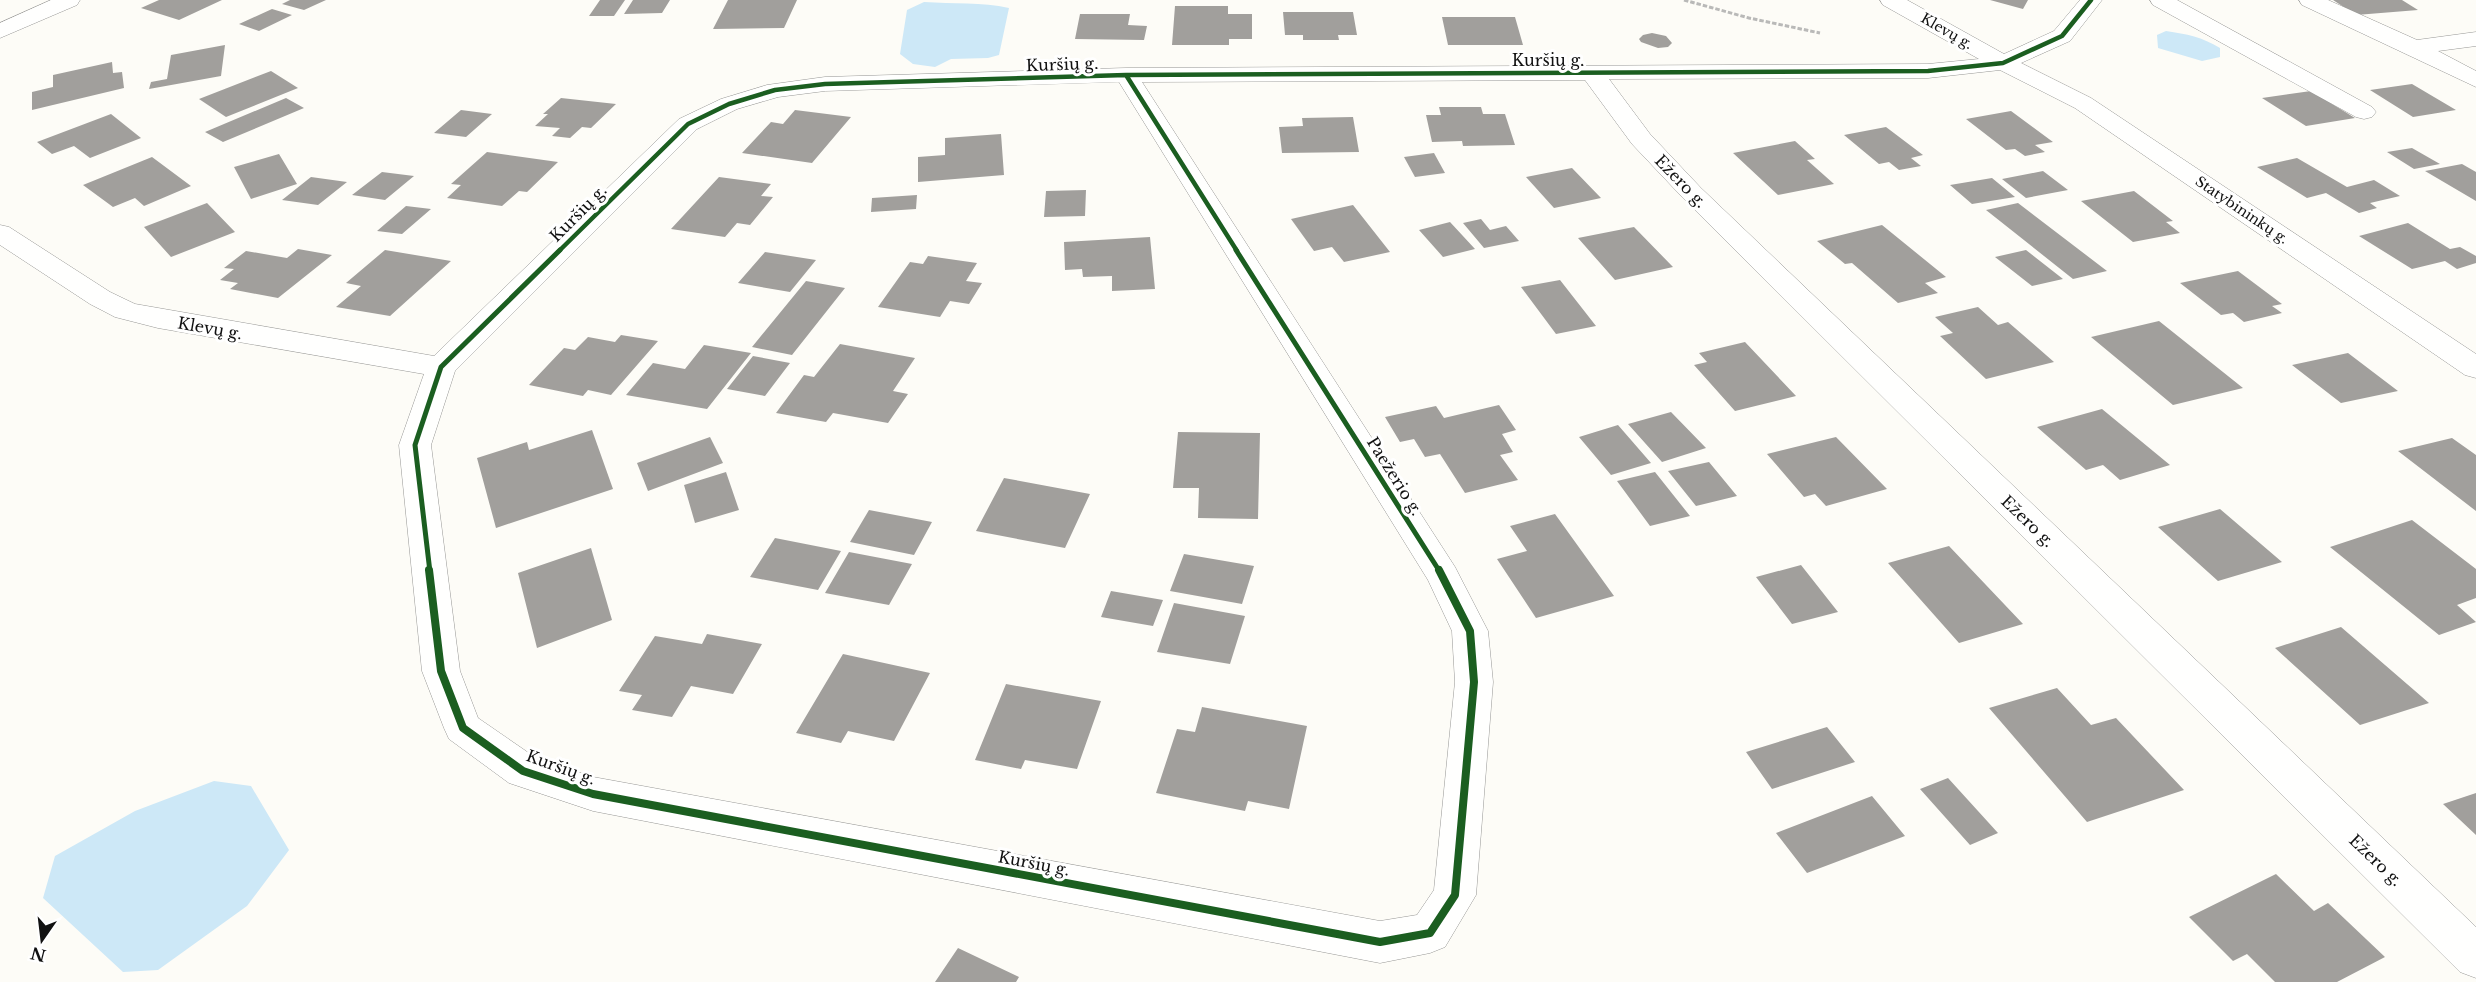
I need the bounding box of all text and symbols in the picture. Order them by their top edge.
street label: Klevų g. [1918,9,1976,53]
street label: Kuršių g. [1512,50,1584,70]
street label: Kuršių g. [1025,53,1099,75]
street label: Ežero g. [1651,150,1711,212]
street label: Statybininkų g. [2192,172,2292,248]
street label: Kuršių g. [545,180,611,246]
street label: Klevų g. [176,312,244,344]
street label: Paežerio g. [1363,433,1427,519]
street label: Ežero g. [1997,491,2059,551]
street label: Kuršių g. [524,745,598,789]
street label: Ežero g. [2345,830,2407,890]
street label: Kuršių g. [997,846,1071,880]
north arrow [12,910,72,970]
text: N [29,943,48,966]

